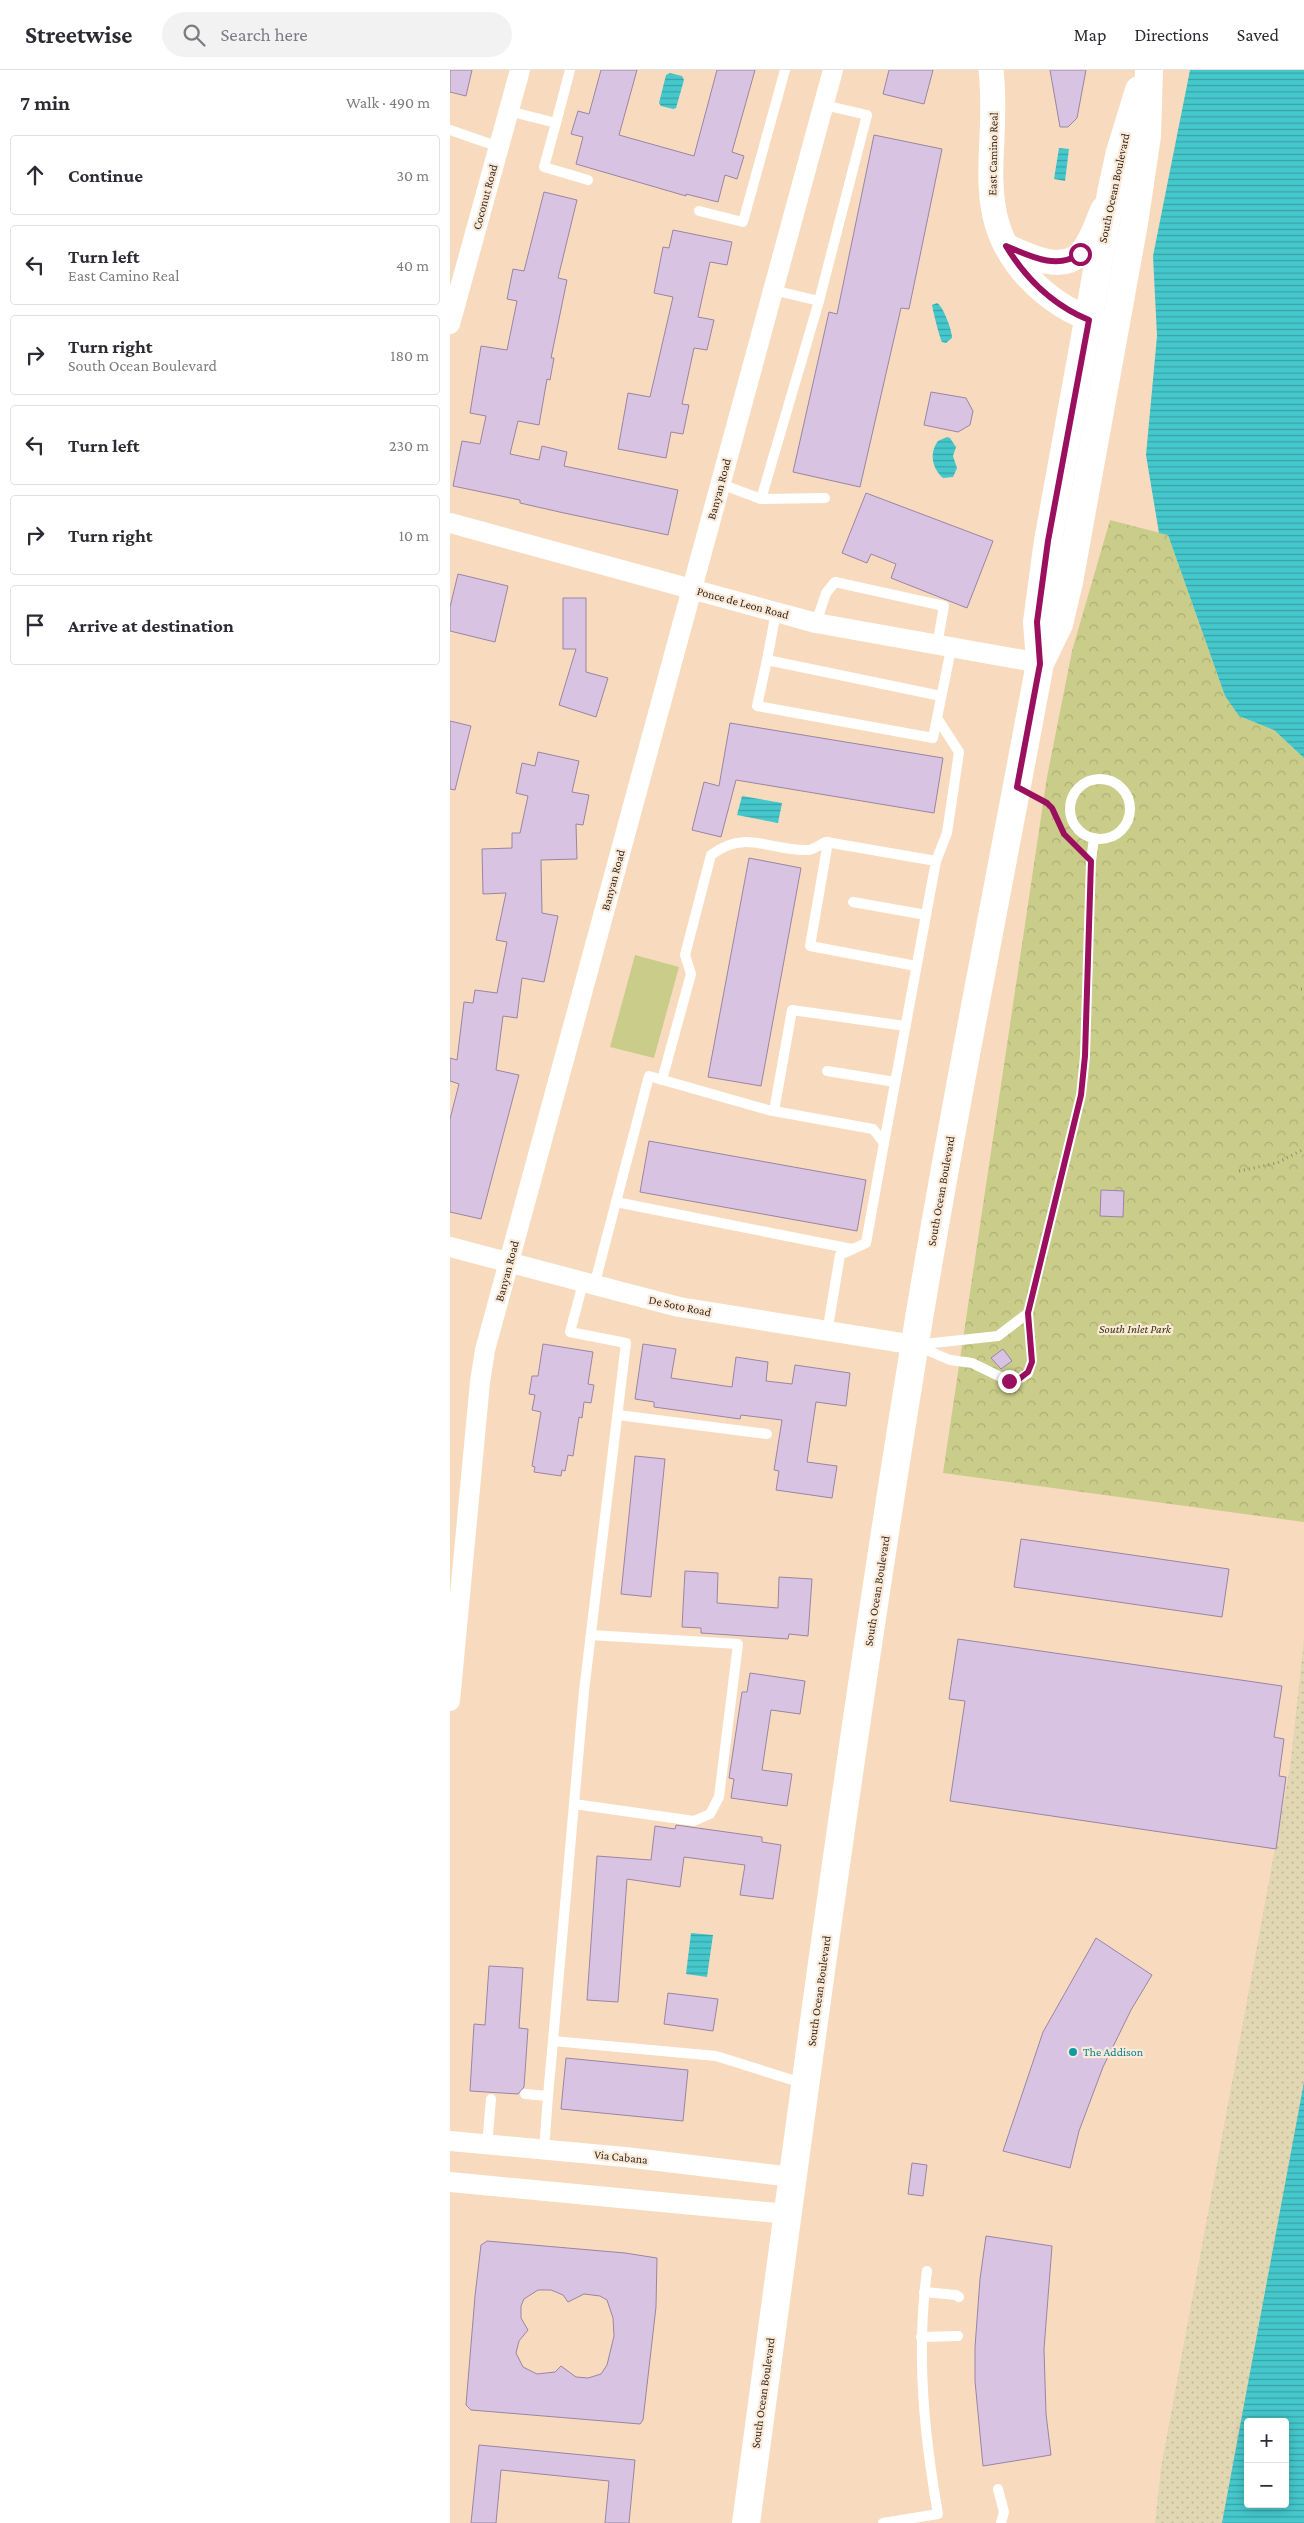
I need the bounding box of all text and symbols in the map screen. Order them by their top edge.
search box [162,12,512,57]
text: Streetwise [25,21,132,48]
icon: search [180,21,208,49]
text: Search here [220,24,308,45]
text: Map [1074,25,1106,45]
text: Directions [1134,25,1209,45]
text: Saved [1237,25,1279,45]
text: 7 min [20,91,70,115]
text: Walk · 490 m [346,94,430,111]
street label: East Camino Real [985,112,1001,196]
street label: South Ocean Boulevard [1096,131,1133,244]
icon: ahead [21,161,49,189]
street label: Coconut Road [470,162,501,231]
text: Continue [68,165,143,186]
text: 30 m [397,167,429,184]
route start [1069,243,1092,266]
text: Turn left [68,246,140,267]
icon: left [21,251,49,279]
text: 40 m [396,257,429,274]
text: East Camino Real [68,267,179,284]
text: Turn right [68,336,153,357]
icon: right [21,341,49,369]
text: 180 m [390,347,429,364]
text: South Ocean Boulevard [68,357,217,374]
icon: left [21,431,49,459]
text: Turn left [68,435,140,456]
text: 230 m [389,437,429,454]
street label: Banyan Road [704,456,734,521]
icon: right [21,521,49,549]
text: Turn right [68,525,153,546]
text: 10 m [399,527,429,544]
street label: Ponce de Leon Road [695,584,791,622]
icon: arrive [21,611,49,639]
text: Arrive at destination [68,615,234,636]
street label: Banyan Road [598,847,628,912]
street label: South Ocean Boulevard [924,1134,958,1247]
street label: Banyan Road [492,1238,522,1303]
street label: De Soto Road [647,1293,713,1320]
park label: South Inlet Park [1099,1322,1172,1336]
route end [998,1370,1021,1393]
street label: South Ocean Boulevard [861,1534,893,1647]
street label: South Ocean Boulevard [804,1934,834,2047]
place label: The Addison [1083,2045,1144,2059]
marker: The Addison [1067,2046,1079,2058]
street label: Via Cabana [593,2147,649,2167]
street label: South Ocean Boulevard [748,2336,778,2449]
map controls [1244,2418,1289,2508]
button: + [1244,2418,1289,2463]
button: − [1244,2463,1289,2508]

